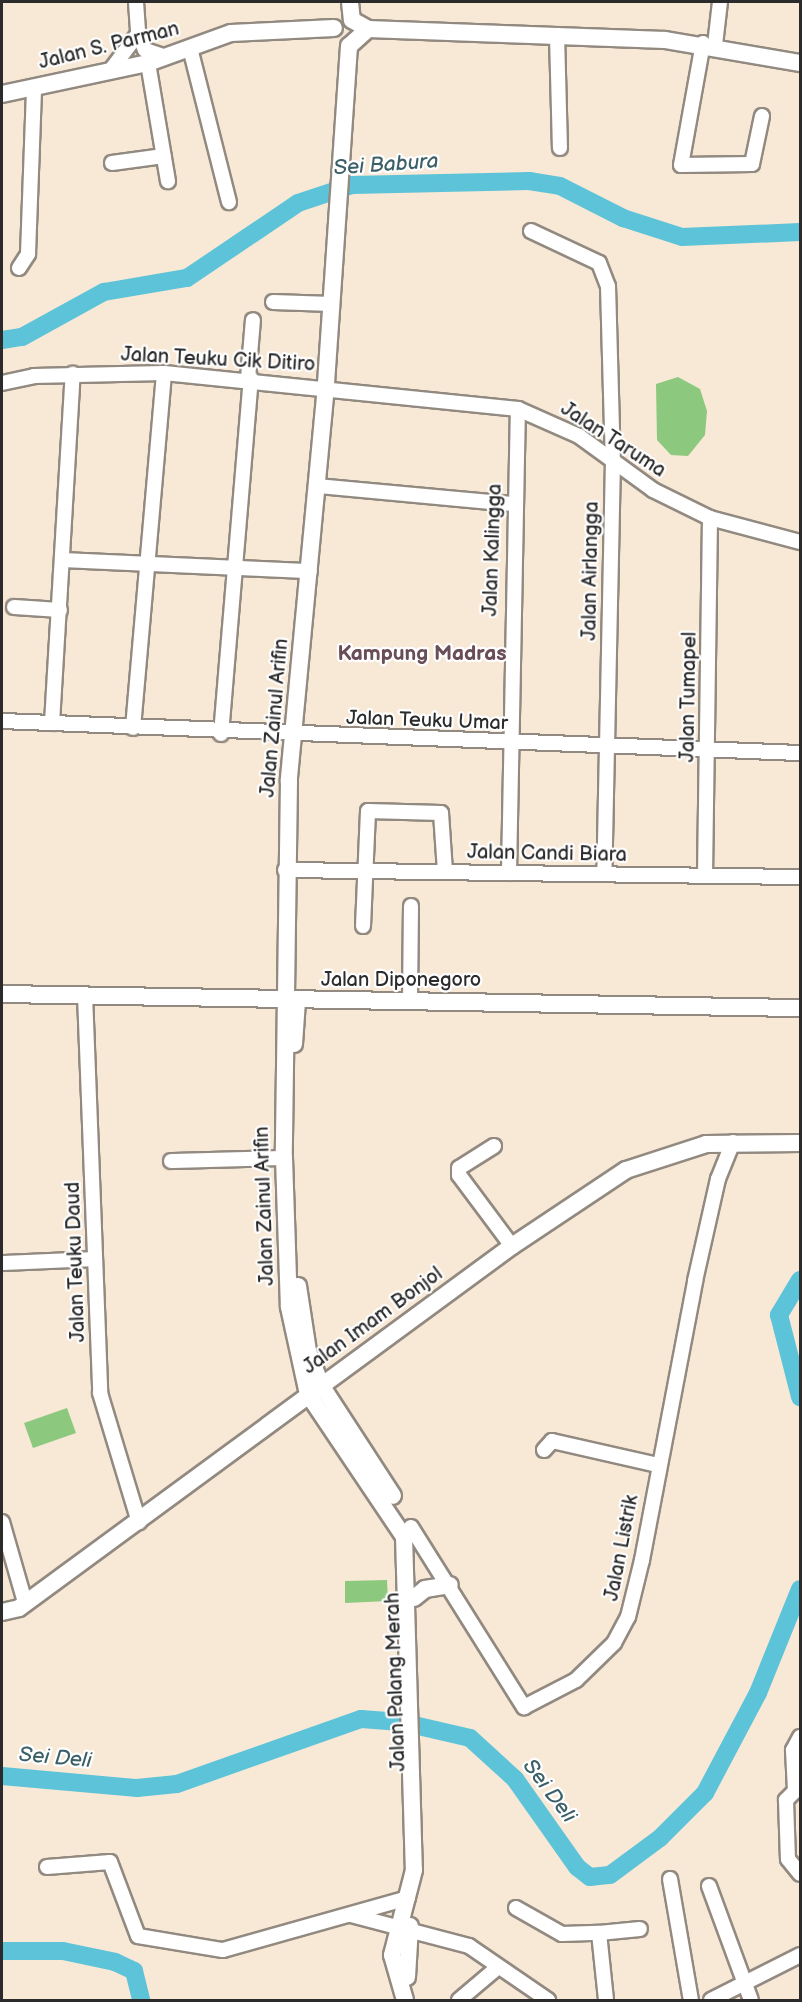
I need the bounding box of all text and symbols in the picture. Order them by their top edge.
street label: Jalan S. Parman [36,17,182,75]
water label: Sei Babura [333,149,439,181]
street label: Jalan Teuku Cik Ditiro [120,343,316,377]
street label: Jalan Taruma [556,397,670,483]
street label: Jalan Kalingga [479,483,507,617]
street label: Jalan Airlangga [578,501,604,641]
street label: Jalan Tumapel [676,631,702,763]
street label: Jalan Zainul Arifin [256,638,294,798]
district label: Kampung Madras [337,641,507,667]
street label: Jalan Teuku Umar [345,706,509,736]
street label: Jalan Candi Biara [467,841,627,867]
street label: Jalan Diponegoro [321,968,481,992]
street label: Jalan Zainul Arifin [250,1126,280,1286]
street label: Jalan Teuku Daud [61,1181,91,1343]
street label: Jalan Imam Bonjol [299,1262,447,1380]
street label: Jalan Listrik [600,1493,644,1603]
street label: Jalan Palang Merah [381,1592,411,1772]
water label: Sei Deli [18,1742,92,1774]
water label: Sei Deli [517,1754,581,1828]

